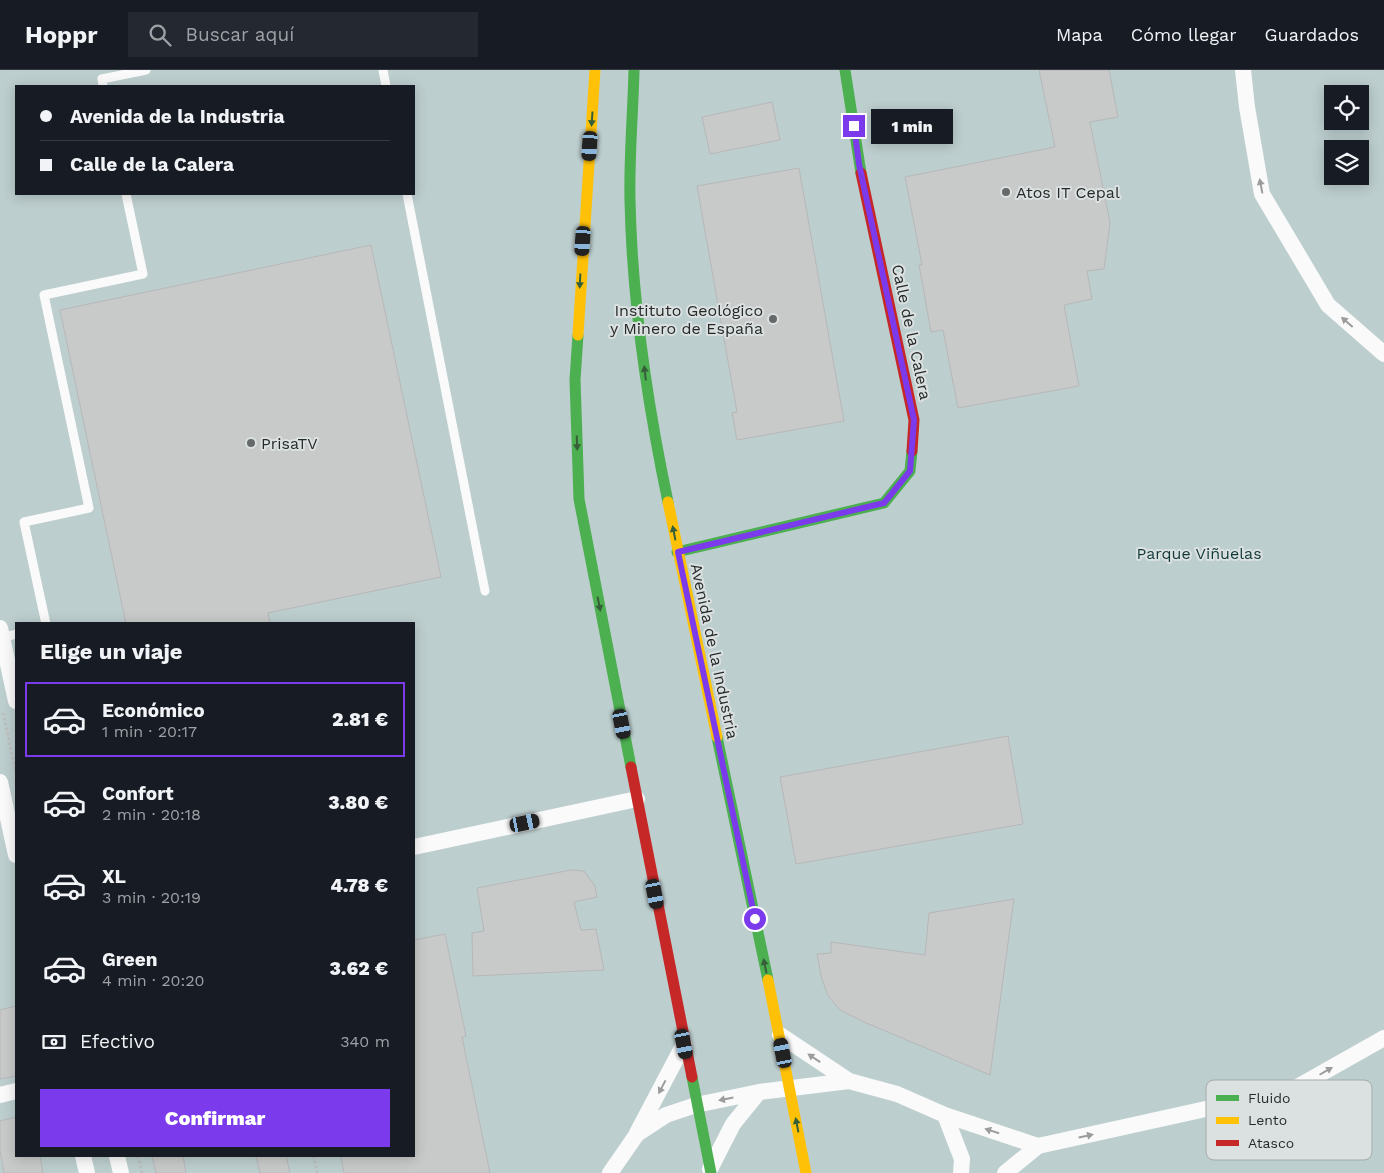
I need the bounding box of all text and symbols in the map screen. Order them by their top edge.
search box [128,12,478,57]
text: Hoppr [25,21,98,49]
icon: search [146,21,174,49]
text: Buscar aquí [186,23,294,46]
text: Mapa [1056,24,1103,45]
text: Cómo llegar [1131,24,1237,45]
text: Guardados [1265,24,1359,45]
map controls [1324,85,1369,185]
button: locate [1324,85,1369,130]
text: Avenida de la Industria [70,105,284,128]
callout: 1 min [872,108,954,144]
one-way arrow [587,111,595,127]
route end [843,115,865,137]
text: 1 min [891,117,933,136]
car [581,131,598,161]
button: layers [1324,140,1369,185]
text: Calle de la Calera [70,153,234,176]
one-way arrow [1256,178,1264,194]
place label: Atos IT Cepal [1016,183,1120,202]
marker: Atos IT Cepal [1000,186,1012,198]
car [574,226,591,256]
street label: Calle de la Calera [888,263,935,401]
one-way arrow [576,273,584,289]
place label: Instituto Geológico y Minero de España [610,301,763,338]
marker: Instituto Geológico y Minero de España [767,313,779,325]
one-way arrow [1342,316,1354,328]
one-way arrow [640,365,648,381]
place label: PrisaTV [261,434,318,453]
one-way arrow [574,435,582,451]
marker: PrisaTV [245,437,257,449]
one-way arrow [669,524,677,540]
park label: Parque Viñuelas [1136,544,1262,563]
street label: Avenida de la Industria [687,562,742,741]
one-way arrow [596,596,604,612]
text: Elige un viaje [40,639,183,664]
icon: car [42,697,87,742]
text: Económico [102,699,205,722]
text: 2.81 € [332,708,388,731]
car [611,708,632,740]
text: 1 min · 20:17 [102,722,197,741]
icon: car [42,780,87,825]
text: Confort [102,782,173,805]
text: 3.80 € [328,791,388,814]
text: 2 min · 20:18 [102,805,201,824]
car [508,813,541,833]
icon: car [42,863,87,908]
text: XL [102,865,126,888]
text: 4.78 € [330,874,388,897]
car [644,878,665,910]
text: 3 min · 20:19 [102,888,201,907]
route start [744,908,766,930]
icon: car [42,946,87,991]
text: Green [102,948,158,971]
text: 3.62 € [329,957,388,980]
one-way arrow [761,958,769,973]
text: 4 min · 20:20 [102,971,204,990]
icon: cash [40,1028,68,1056]
car [673,1028,694,1060]
text: Efectivo [80,1030,155,1053]
text: 340 m [340,1032,390,1051]
car [772,1037,793,1069]
one-way arrow [807,1053,821,1063]
one-way arrow [1319,1067,1333,1075]
legend [1206,1080,1372,1160]
one-way arrow [657,1081,666,1094]
button: Confirmar [40,1089,390,1147]
text: Fluido [1248,1090,1290,1106]
one-way arrow [717,1095,733,1103]
text: Lento [1248,1112,1287,1128]
one-way arrow [793,1118,801,1133]
one-way arrow [984,1127,999,1135]
one-way arrow [1078,1132,1094,1140]
text: Atasco [1248,1135,1294,1151]

